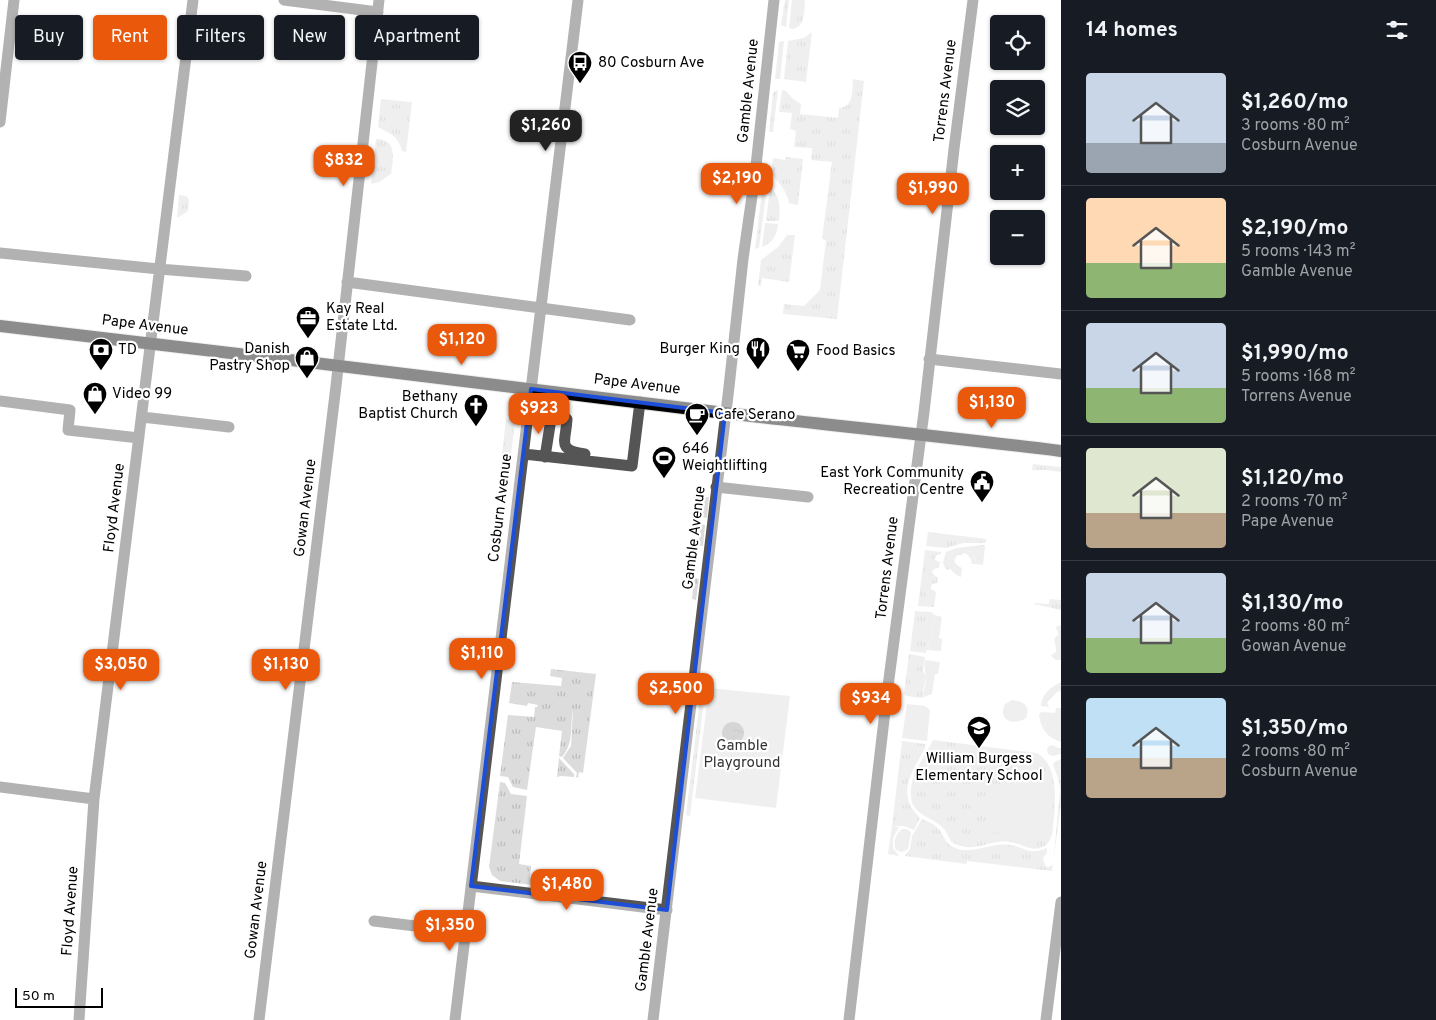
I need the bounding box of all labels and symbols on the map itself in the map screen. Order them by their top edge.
street label: Gamble Avenue [734,38,764,144]
street label: Torrens Avenue [930,38,962,144]
bus stop icon: 80 Cosburn Ave [567,50,593,84]
place label: 80 Cosburn Ave [598,54,704,73]
pin: $1,260 [505,110,587,152]
pin: $832 [314,144,374,187]
pin: $2,190 [696,162,778,205]
pin: $1,990 [892,172,974,215]
place label: Kay Real Estate Ltd. [326,300,397,336]
office icon: Kay Real Estate Ltd. [295,305,321,339]
street label: Pape Avenue [101,311,189,341]
pin: $1,120 [421,324,503,366]
restaurant icon: Burger King [745,336,771,370]
bank icon: TD [88,337,114,371]
supermarket icon: Food Basics [785,338,811,372]
place label: Danish Pastry Shop [209,340,290,376]
place label: Burger King [659,340,740,359]
place label: TD [118,341,137,360]
place label: Food Basics [816,342,896,361]
shop icon: Danish Pastry Shop [294,345,320,379]
street label: Pape Avenue [593,370,681,400]
shop icon: Video 99 [82,381,108,415]
place label: Video 99 [112,385,172,404]
pin: $1,130 [951,386,1033,429]
place label: Bethany Baptist Church [358,388,458,424]
pin: $923 [509,392,569,435]
church icon: Bethany Baptist Church [463,393,489,427]
cafe icon: Cafe Serano [684,402,710,436]
place label: Cafe Serano [714,406,795,425]
place label: 646 Weightlifting [682,440,767,476]
sports icon: 646 Weightlifting [651,445,677,479]
street label: Cosburn Avenue [485,453,517,563]
street label: Gowan Avenue [291,458,321,558]
street label: Floyd Avenue [100,462,130,554]
place label: East York Community Recreation Centre [820,464,964,500]
public building icon: East York Community Recreation Centre [969,469,995,503]
street label: Gamble Avenue [679,485,711,591]
street label: Torrens Avenue [872,515,904,621]
pin: $1,110 [441,638,523,680]
pin: $3,050 [80,648,162,691]
pin: $1,130 [245,648,327,691]
pin: $2,500 [635,672,717,715]
pin: $934 [841,682,901,725]
school or university icon: William Burgess Elementary School [966,715,992,749]
park label: Gamble Playground [703,737,781,773]
place label: William Burgess Elementary School [915,750,1043,786]
street label: Gowan Avenue [242,860,272,960]
street label: Floyd Avenue [58,865,84,957]
pin: $1,480 [526,868,608,911]
street label: Gamble Avenue [632,887,664,993]
pin: $1,350 [409,910,491,952]
scale bar [15,985,102,1008]

